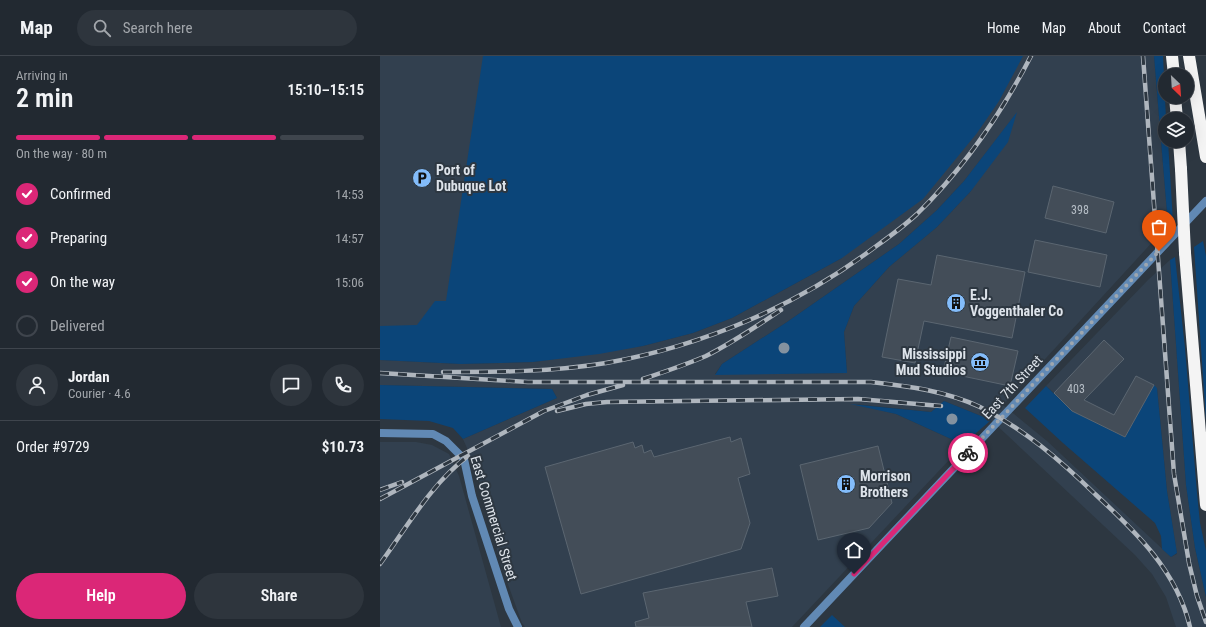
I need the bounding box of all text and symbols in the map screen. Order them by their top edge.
search box [77,10,357,46]
text: Map [20,16,53,39]
icon: search [91,17,113,39]
text: Search here [123,19,193,37]
text: Home [987,20,1020,36]
text: Map [1042,20,1066,36]
text: About [1088,20,1121,36]
text: Contact [1143,20,1186,36]
text: Arriving in [16,68,68,83]
north arrow [1158,68,1194,104]
map controls [1158,68,1194,148]
text: 15:10–15:15 [287,81,364,99]
text: 2 min [16,83,74,113]
button: layers [1158,112,1194,148]
text: On the way · 80 m [16,146,107,161]
place label: Port of Dubuque Lot [436,162,506,194]
parking icon: Port of Dubuque Lot [411,167,433,189]
icon: check [16,183,38,205]
text: Confirmed [50,185,111,203]
text: 14:53 [335,187,364,202]
house number: 398 [1071,203,1089,217]
pin [1142,210,1176,251]
icon: bag [1148,216,1170,238]
icon: check [16,227,38,249]
text: Preparing [50,229,107,247]
text: 14:57 [335,231,364,246]
icon: check [16,271,38,293]
text: On the way [50,273,115,291]
text: 15:06 [335,275,364,290]
place label: E.J. Voggenthaler Co [970,287,1063,319]
building icon: E.J. Voggenthaler Co [945,292,967,314]
text: Delivered [50,317,105,335]
place label: Mississippi Mud Studios [896,346,966,378]
museum icon: Mississippi Mud Studios [969,351,991,373]
street label: East 7th Street [978,352,1046,422]
button: person [16,364,58,406]
button: chat [270,364,312,406]
button: phone [322,364,364,406]
text: Jordan [68,368,110,386]
house number: 403 [1067,382,1085,396]
text: Courier · 4.6 [68,386,131,401]
courier [948,433,988,473]
text: Order #9729 [16,438,90,456]
text: $10.73 [322,438,364,456]
icon: bike [957,442,979,464]
street label: East Commercial Street [467,454,521,582]
place label: Morrison Brothers [860,468,911,500]
building icon: Morrison Brothers [835,473,857,495]
pin [837,533,871,574]
icon: home [843,539,865,561]
button: Help [16,573,186,619]
button: Share [194,573,364,619]

